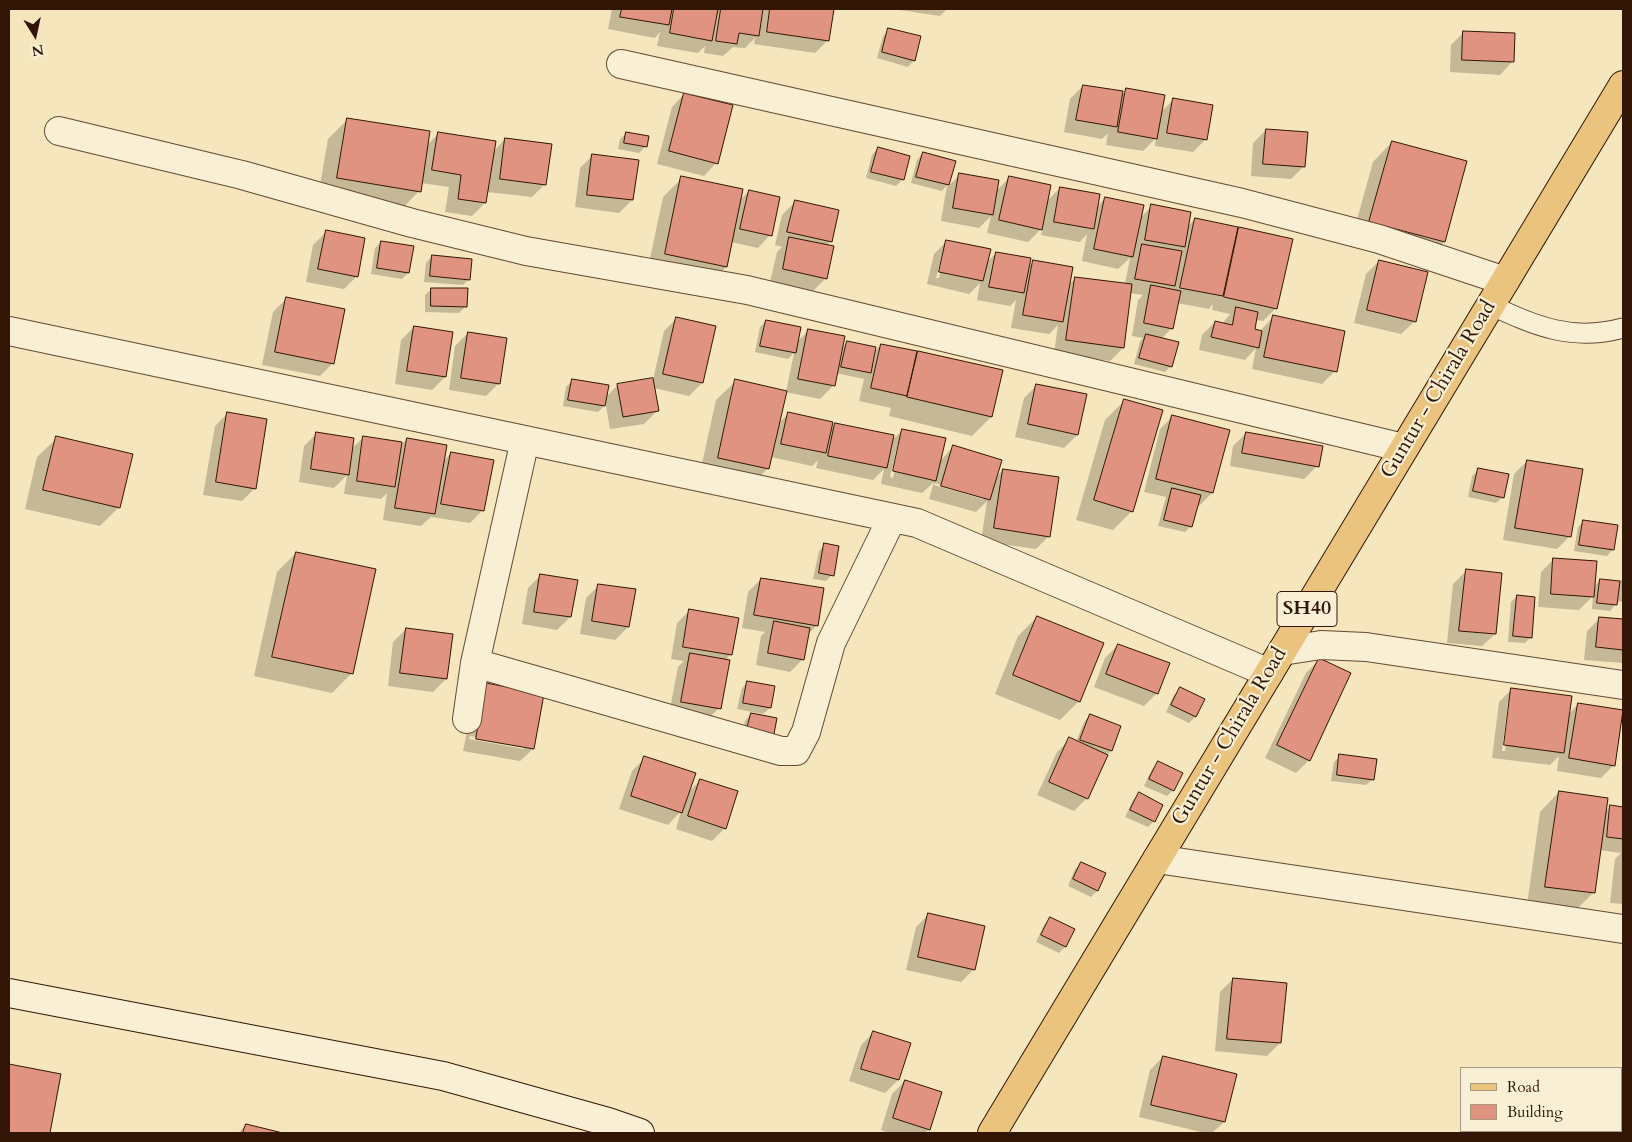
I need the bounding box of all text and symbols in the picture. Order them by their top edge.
north arrow [10,10,60,60]
text: N [30,40,45,61]
street label: Guntur - Chirala Road [1376,297,1502,483]
road number: SH40 [1277,592,1337,626]
street label: Guntur - Chirala Road [1167,644,1293,830]
legend [1460,1067,1622,1132]
text: Road [1507,1077,1540,1097]
text: Building [1507,1102,1563,1122]

